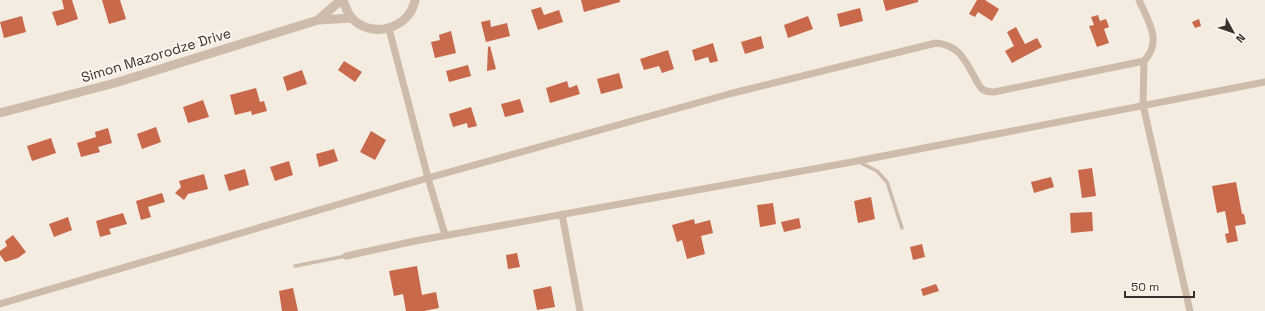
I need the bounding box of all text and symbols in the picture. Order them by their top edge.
north arrow [1213,12,1253,52]
street label: Simon Mazorodze Drive [79,24,233,86]
text: N [1233,31,1248,46]
scale bar [1125,273,1194,299]
text: 50 m [1131,279,1159,295]

